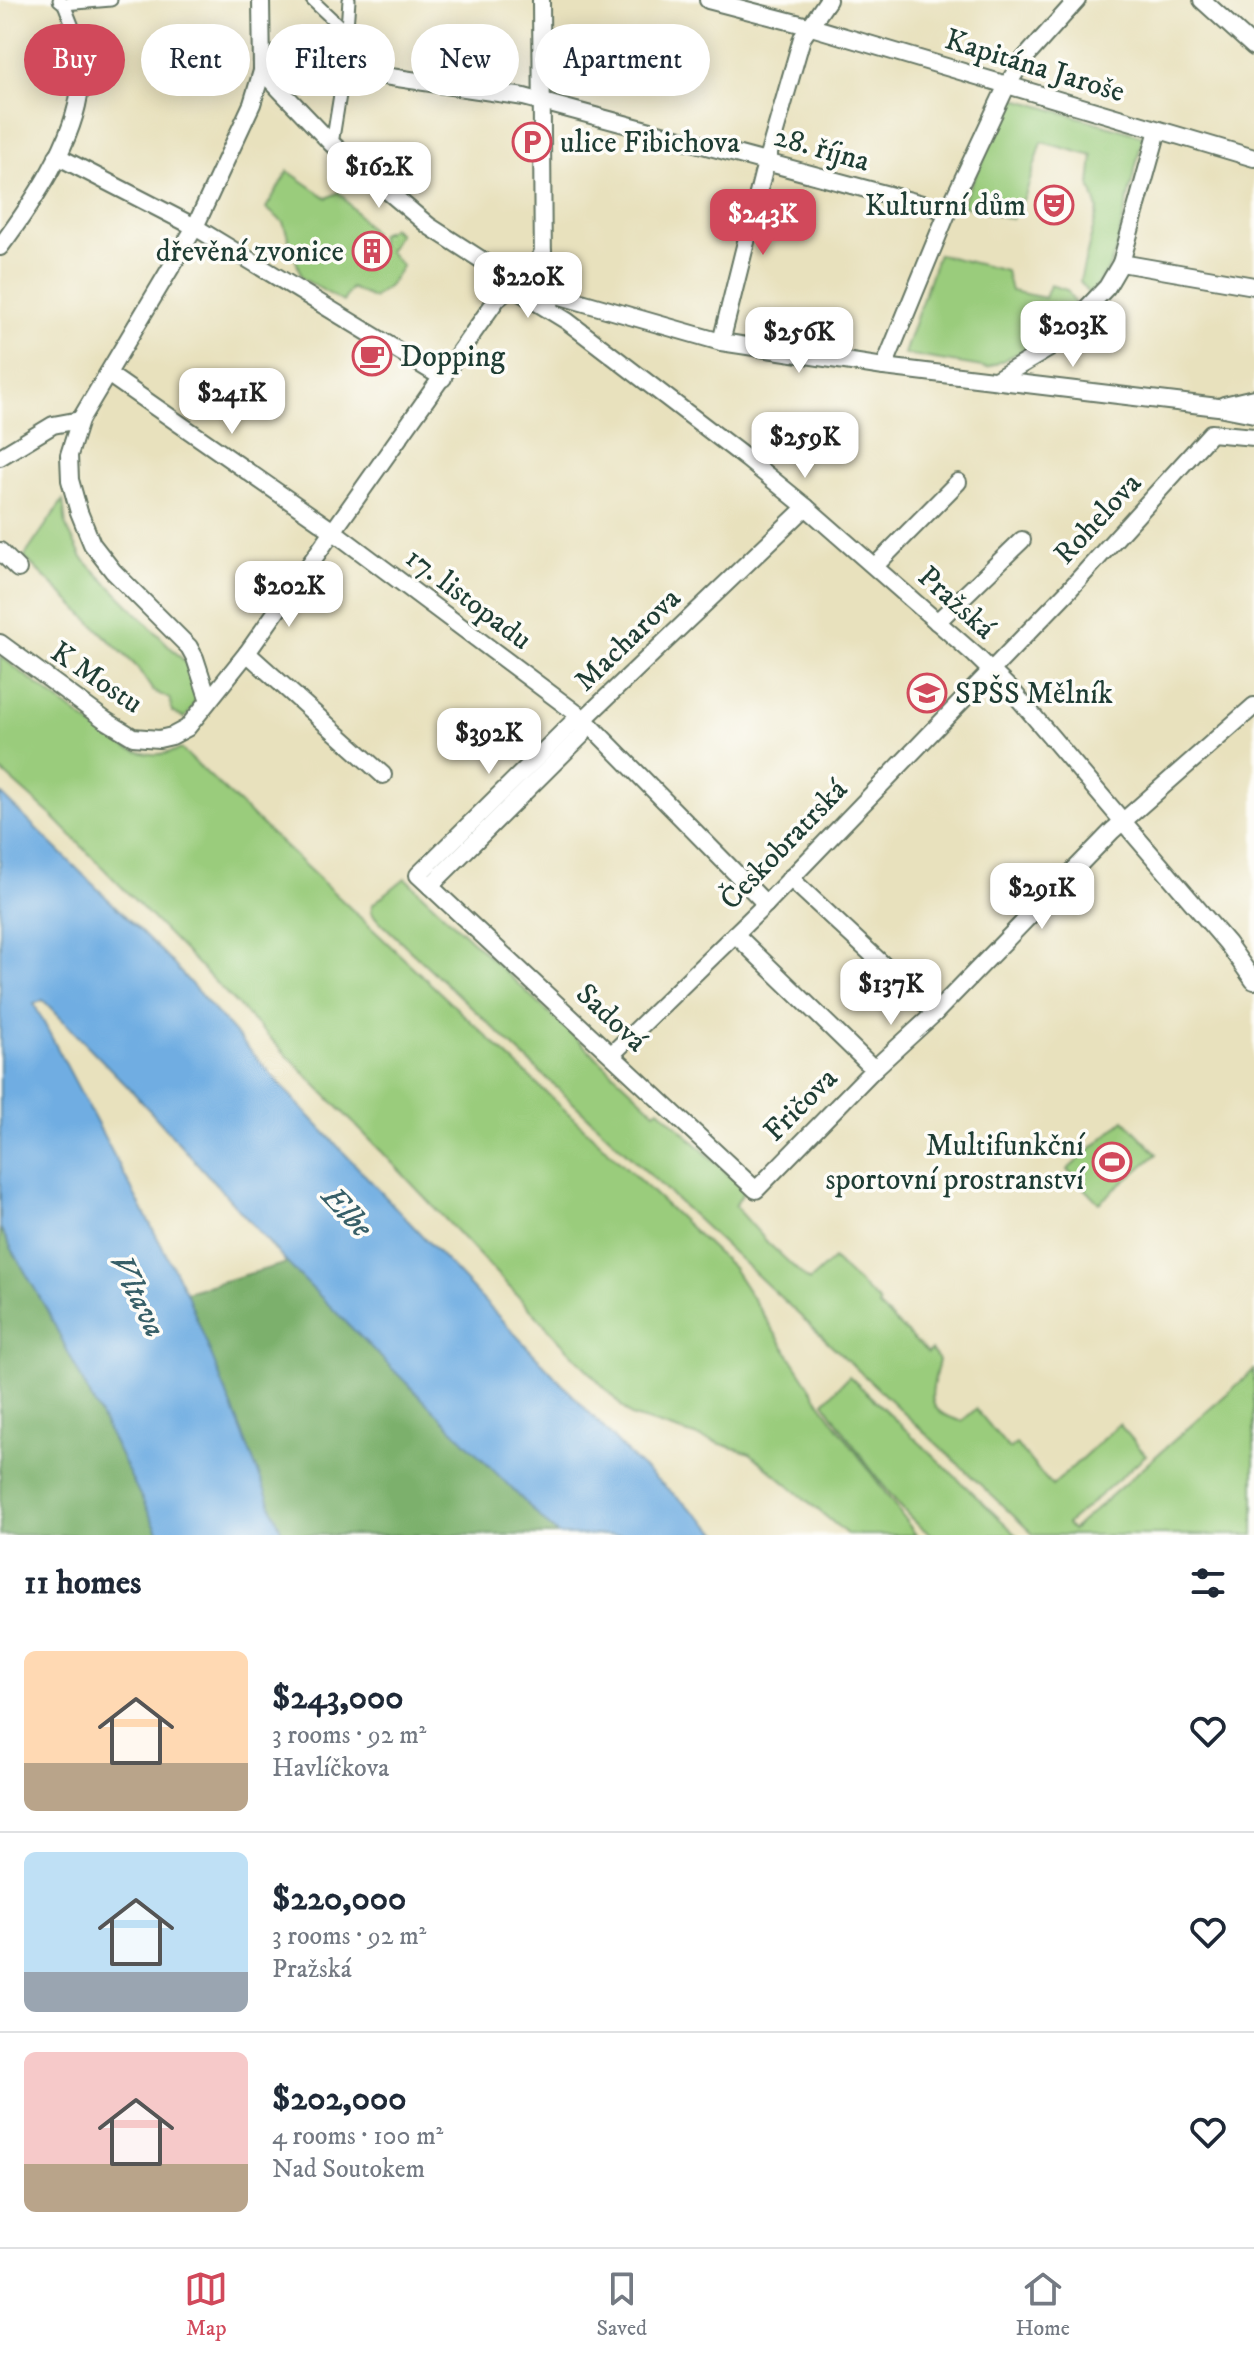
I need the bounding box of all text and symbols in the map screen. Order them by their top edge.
street label: Kapitána Jaroše [940,22,1129,111]
chip: Buy [24,24,125,96]
chip: Rent [141,24,250,96]
chip: Filters [266,24,395,96]
chip: New [411,24,519,96]
chip: Apartment [535,24,710,96]
street label: 28. října [769,118,874,181]
parking icon: ulice Fibichova [511,121,553,163]
place label: ulice Fibichova [560,125,740,162]
pin: $162K [323,142,435,210]
text: $162K [345,151,413,184]
theatre icon: Kulturní dům [1033,184,1075,226]
place label: Kulturní dům [865,188,1026,225]
pin: $243K [707,189,819,257]
text: $243K [728,198,798,231]
building icon: dřevěná zvonice [351,230,393,272]
place label: dřevěná zvonice [156,234,344,271]
pin: $220K [472,252,584,320]
text: $220K [492,261,564,294]
pin: $203K [1017,301,1129,369]
pin: $256K [743,307,855,375]
text: $203K [1039,310,1107,343]
text: $256K [763,316,835,349]
cafe icon: Dopping [351,335,393,377]
place label: Dopping [400,339,505,376]
pin: $241K [176,368,288,436]
text: $241K [197,377,267,410]
pin: $259K [749,412,861,480]
text: $259K [770,421,840,454]
street label: Rohelova [1046,465,1150,573]
street label: 17. listopadu [398,540,538,659]
street label: Pražská [909,559,1003,648]
pin: $202K [233,561,345,629]
text: $202K [253,570,325,603]
street label: Macharova [567,580,689,700]
street label: K Mostu [43,634,149,722]
school or university icon: SPŠS Mělník [906,672,948,714]
place label: SPŠS Mělník [955,674,1113,713]
pin: $392K [433,708,545,776]
text: $392K [455,717,523,750]
street label: Českobratrská [711,770,856,918]
pin: $291K [986,863,1098,931]
text: $291K [1008,872,1076,905]
pin: $137K [835,959,947,1027]
text: $137K [858,968,924,1001]
street label: Sadová [568,976,654,1060]
street label: Fričova [756,1060,846,1150]
place label: Multifunkční sportovní prostranství [826,1128,1085,1199]
sports icon: Multifunkční sportovní prostranství [1091,1141,1133,1183]
water label: Elbe [311,1176,381,1248]
water label: Vltava [100,1248,174,1344]
icon: filters [1186,1561,1230,1605]
text: 11 homes [24,1562,141,1604]
text: $243,000 [272,1677,404,1719]
icon: home [88,1683,184,1779]
icon: heart [1186,1709,1230,1753]
text: 3 rooms · 92 m² [272,1719,426,1752]
text: Havlíčkova [272,1752,389,1785]
text: $220,000 [272,1878,406,1920]
icon: home [88,1884,184,1980]
icon: heart [1186,1910,1230,1954]
text: 3 rooms · 92 m² [272,1920,426,1953]
text: Pražská [272,1953,352,1986]
text: $202,000 [272,2078,407,2120]
icon: home [88,2084,184,2180]
icon: heart [1186,2110,1230,2154]
text: 4 rooms · 100 m² [272,2120,443,2153]
text: Nad Soutokem [272,2153,425,2186]
tab: Map [184,2267,228,2342]
tab: Saved [597,2267,647,2342]
tab: Home [1015,2267,1070,2342]

